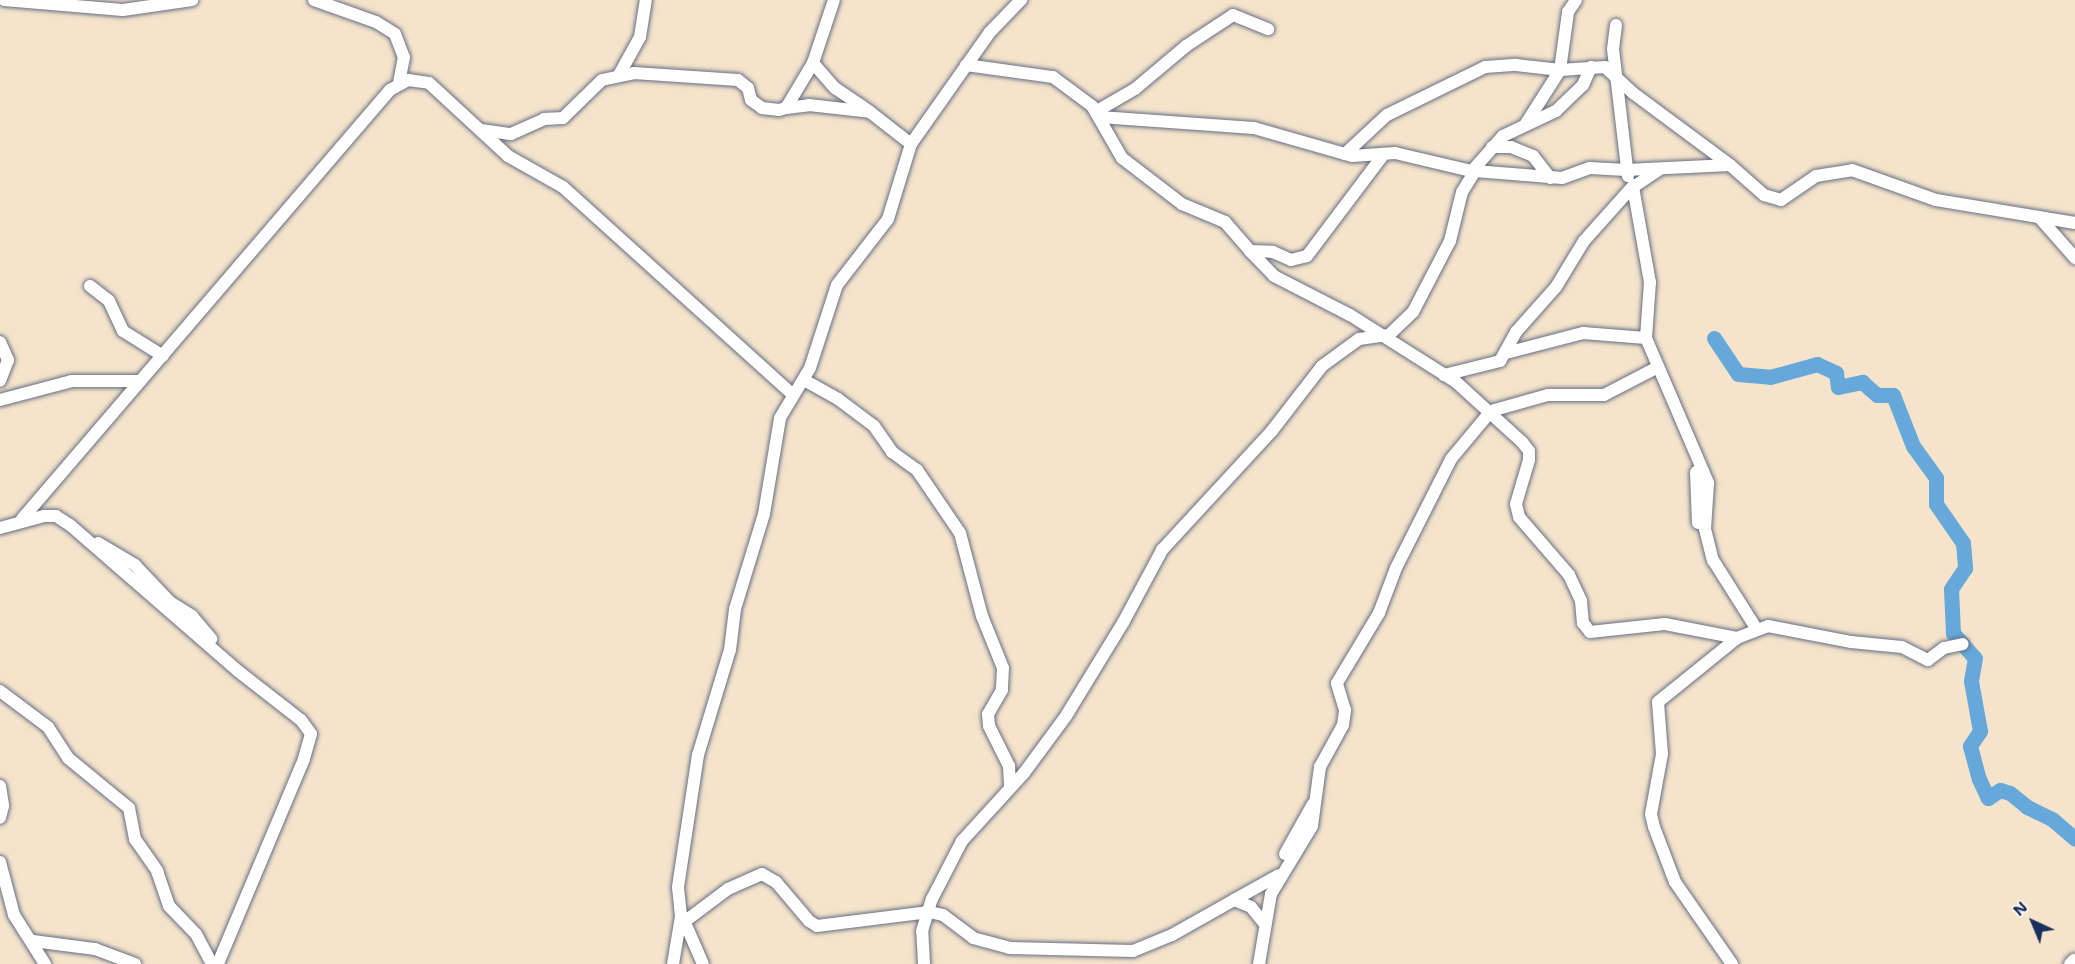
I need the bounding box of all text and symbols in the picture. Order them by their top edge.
north arrow [2003,892,2063,952]
text: N [2008,897,2032,921]

